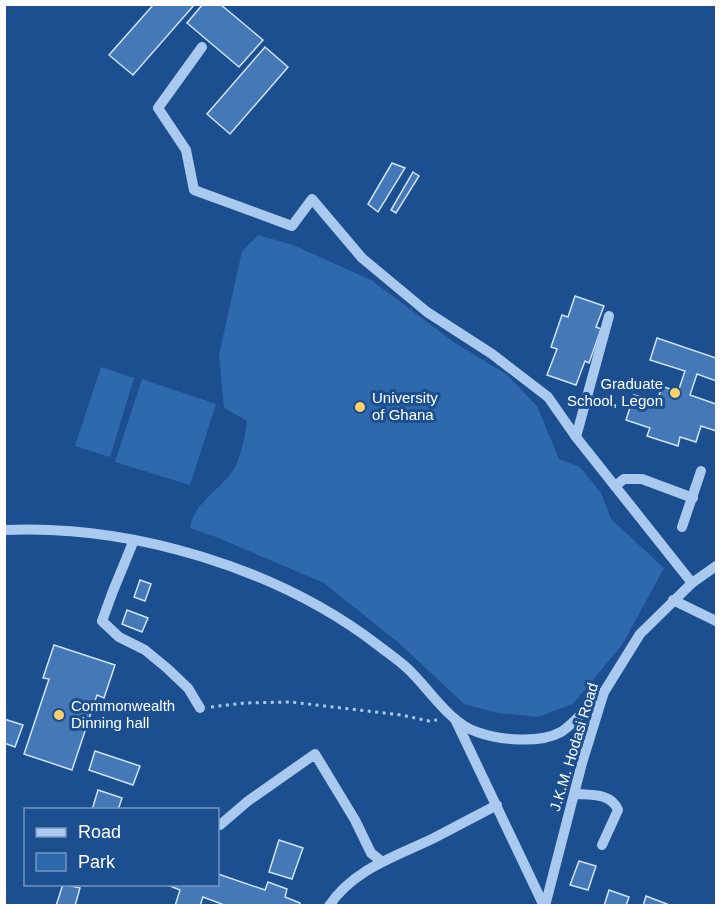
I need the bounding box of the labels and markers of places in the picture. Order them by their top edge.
place label: Graduate School, Legon [567,375,663,409]
marker: Graduate School, Legon [668,386,682,400]
place label: University of Ghana [372,389,438,423]
marker: University of Ghana [353,400,367,414]
place label: Commonwealth Dinning hall [71,697,175,731]
marker: Commonwealth Dinning hall [52,708,66,722]

